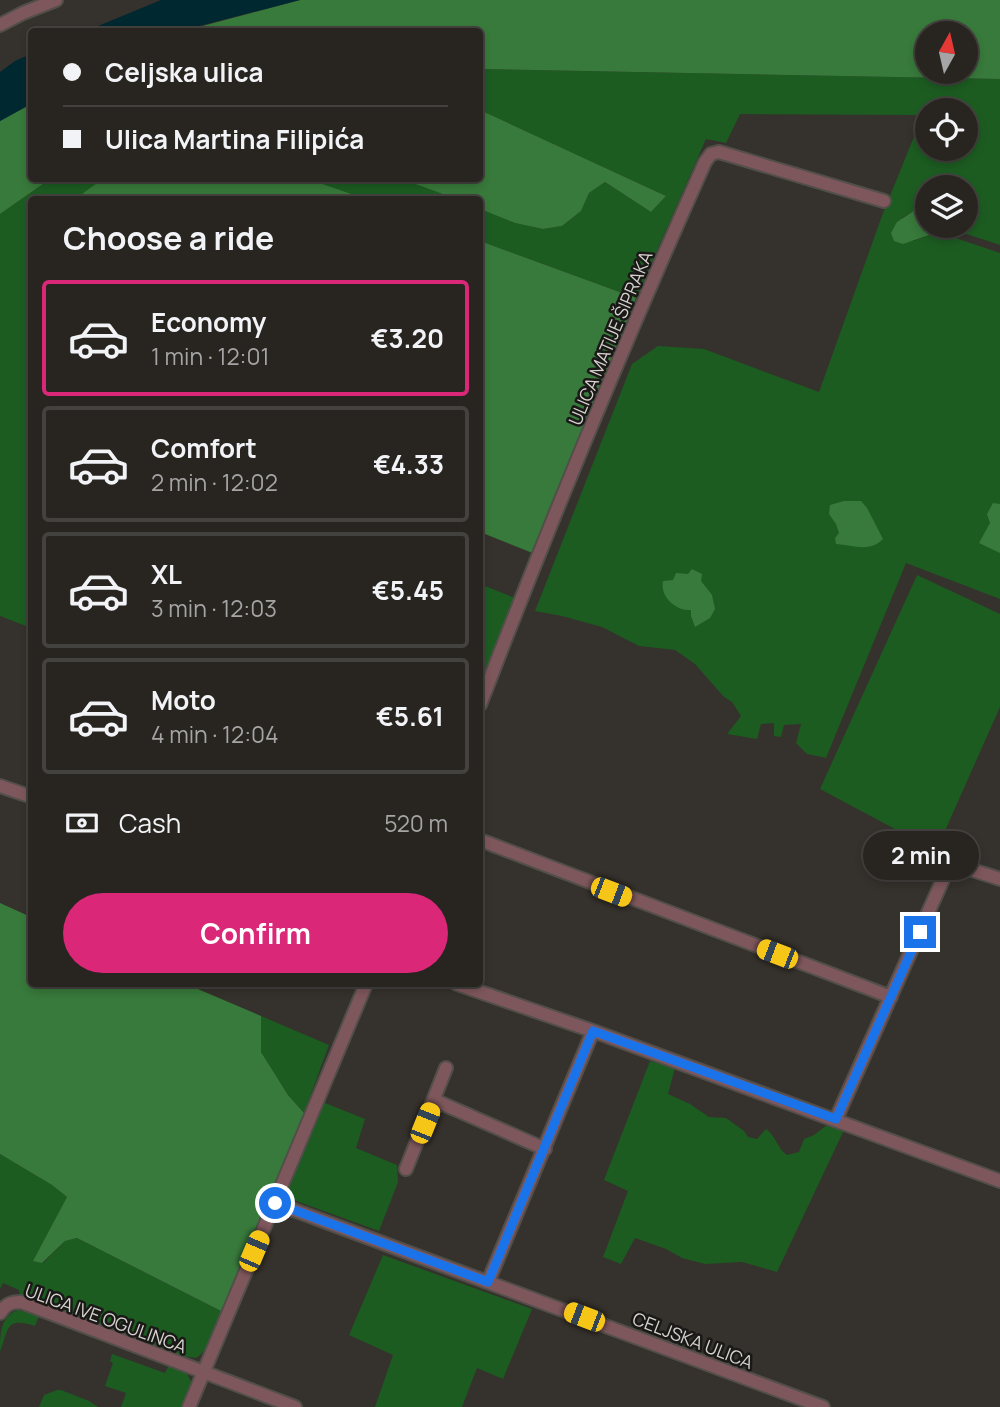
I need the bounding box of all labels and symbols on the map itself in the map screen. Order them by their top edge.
north arrow [915,21,978,84]
street label: ULICA MATIJE ŠIPRAKA [562,247,658,429]
callout: 2 min [862,830,978,880]
car [588,875,635,909]
route end [904,916,936,948]
car [754,937,801,971]
car [408,1100,443,1146]
route start [259,1187,291,1219]
car [237,1228,272,1274]
street label: ULICA IVE OGULINCA [22,1278,191,1359]
car [561,1300,608,1334]
street label: CELJSKA ULICA [629,1306,757,1374]

